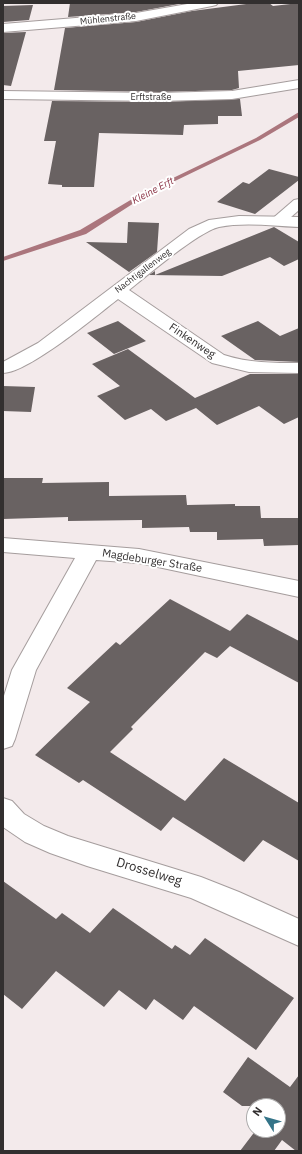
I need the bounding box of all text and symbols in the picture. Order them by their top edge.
street label: Mühlenstraße [79,11,137,27]
street label: Erftstraße [131,92,171,102]
water label: Kleine Erft [130,175,176,207]
street label: Nachtigallenweg [113,246,173,296]
street label: Finkenweg [166,321,218,361]
street label: Magdeburger Straße [101,547,203,575]
street label: Drosselweg [114,855,184,889]
north arrow [246,1098,286,1138]
text: N [249,1104,265,1119]

